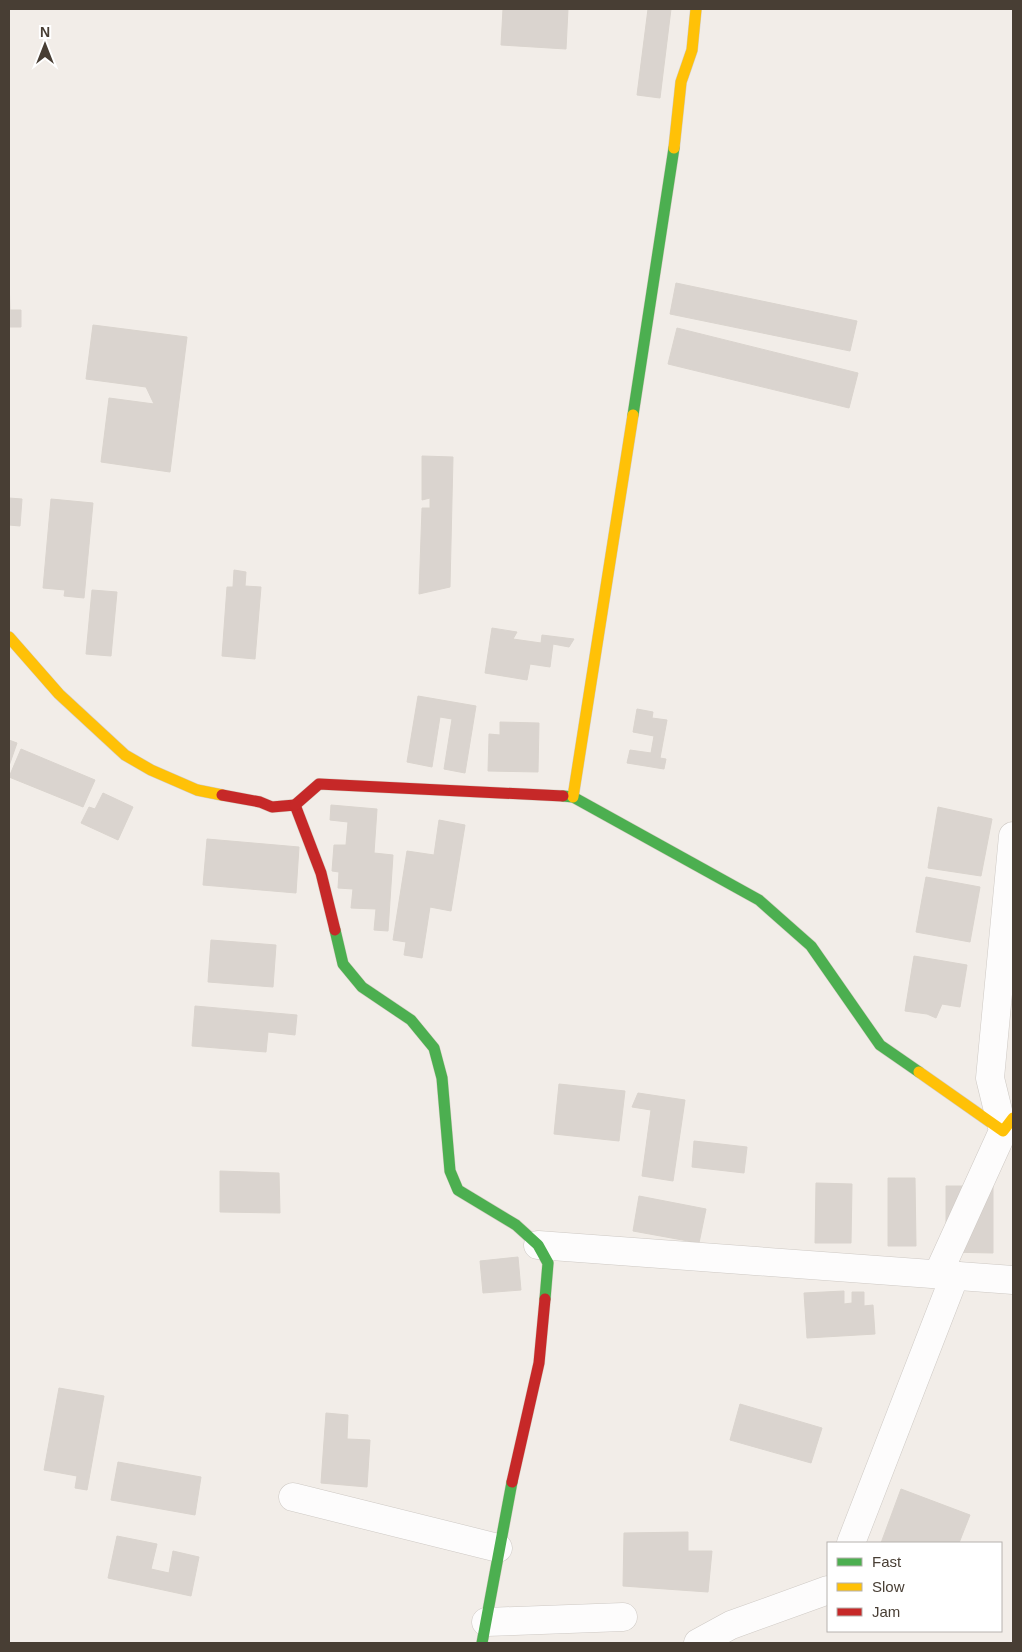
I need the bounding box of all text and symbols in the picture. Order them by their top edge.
north arrow [20,20,70,70]
text: N [40,24,50,40]
legend [827,1542,1002,1632]
text: Fast [872,1553,902,1570]
text: Slow [872,1578,905,1595]
text: Jam [872,1603,900,1620]

